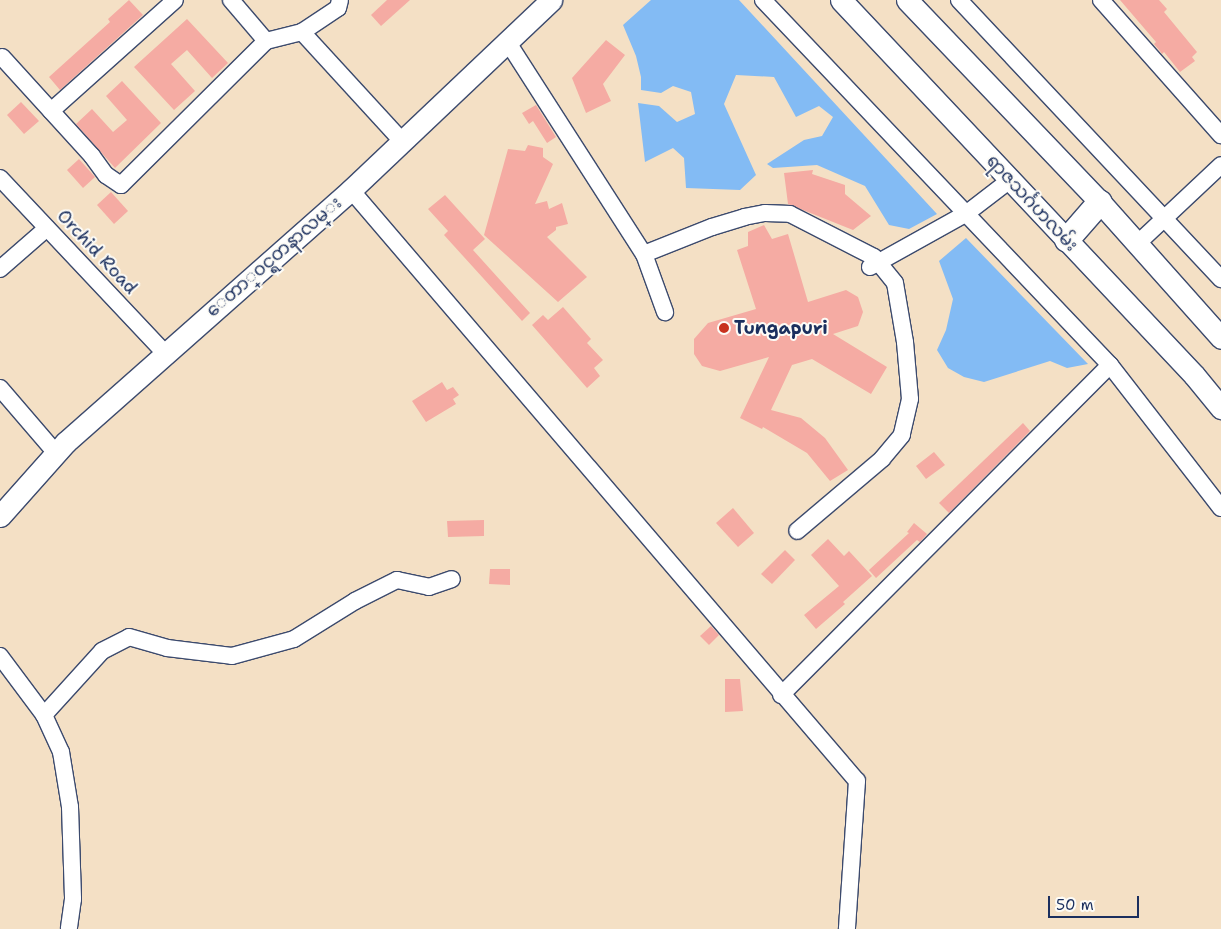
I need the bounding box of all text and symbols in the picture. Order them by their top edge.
street label: ရာဇသင်္ဂဟလမ်း [982,150,1082,256]
street label: ေတာ္၀င္ရတနာလမ္း [202,192,346,322]
street label: Orchid Road [52,205,142,299]
place label: Tungapuri [734,317,828,339]
marker: Tungapuri [718,322,730,334]
scale bar [1051,886,1142,918]
text: 50 m [1056,895,1094,915]

